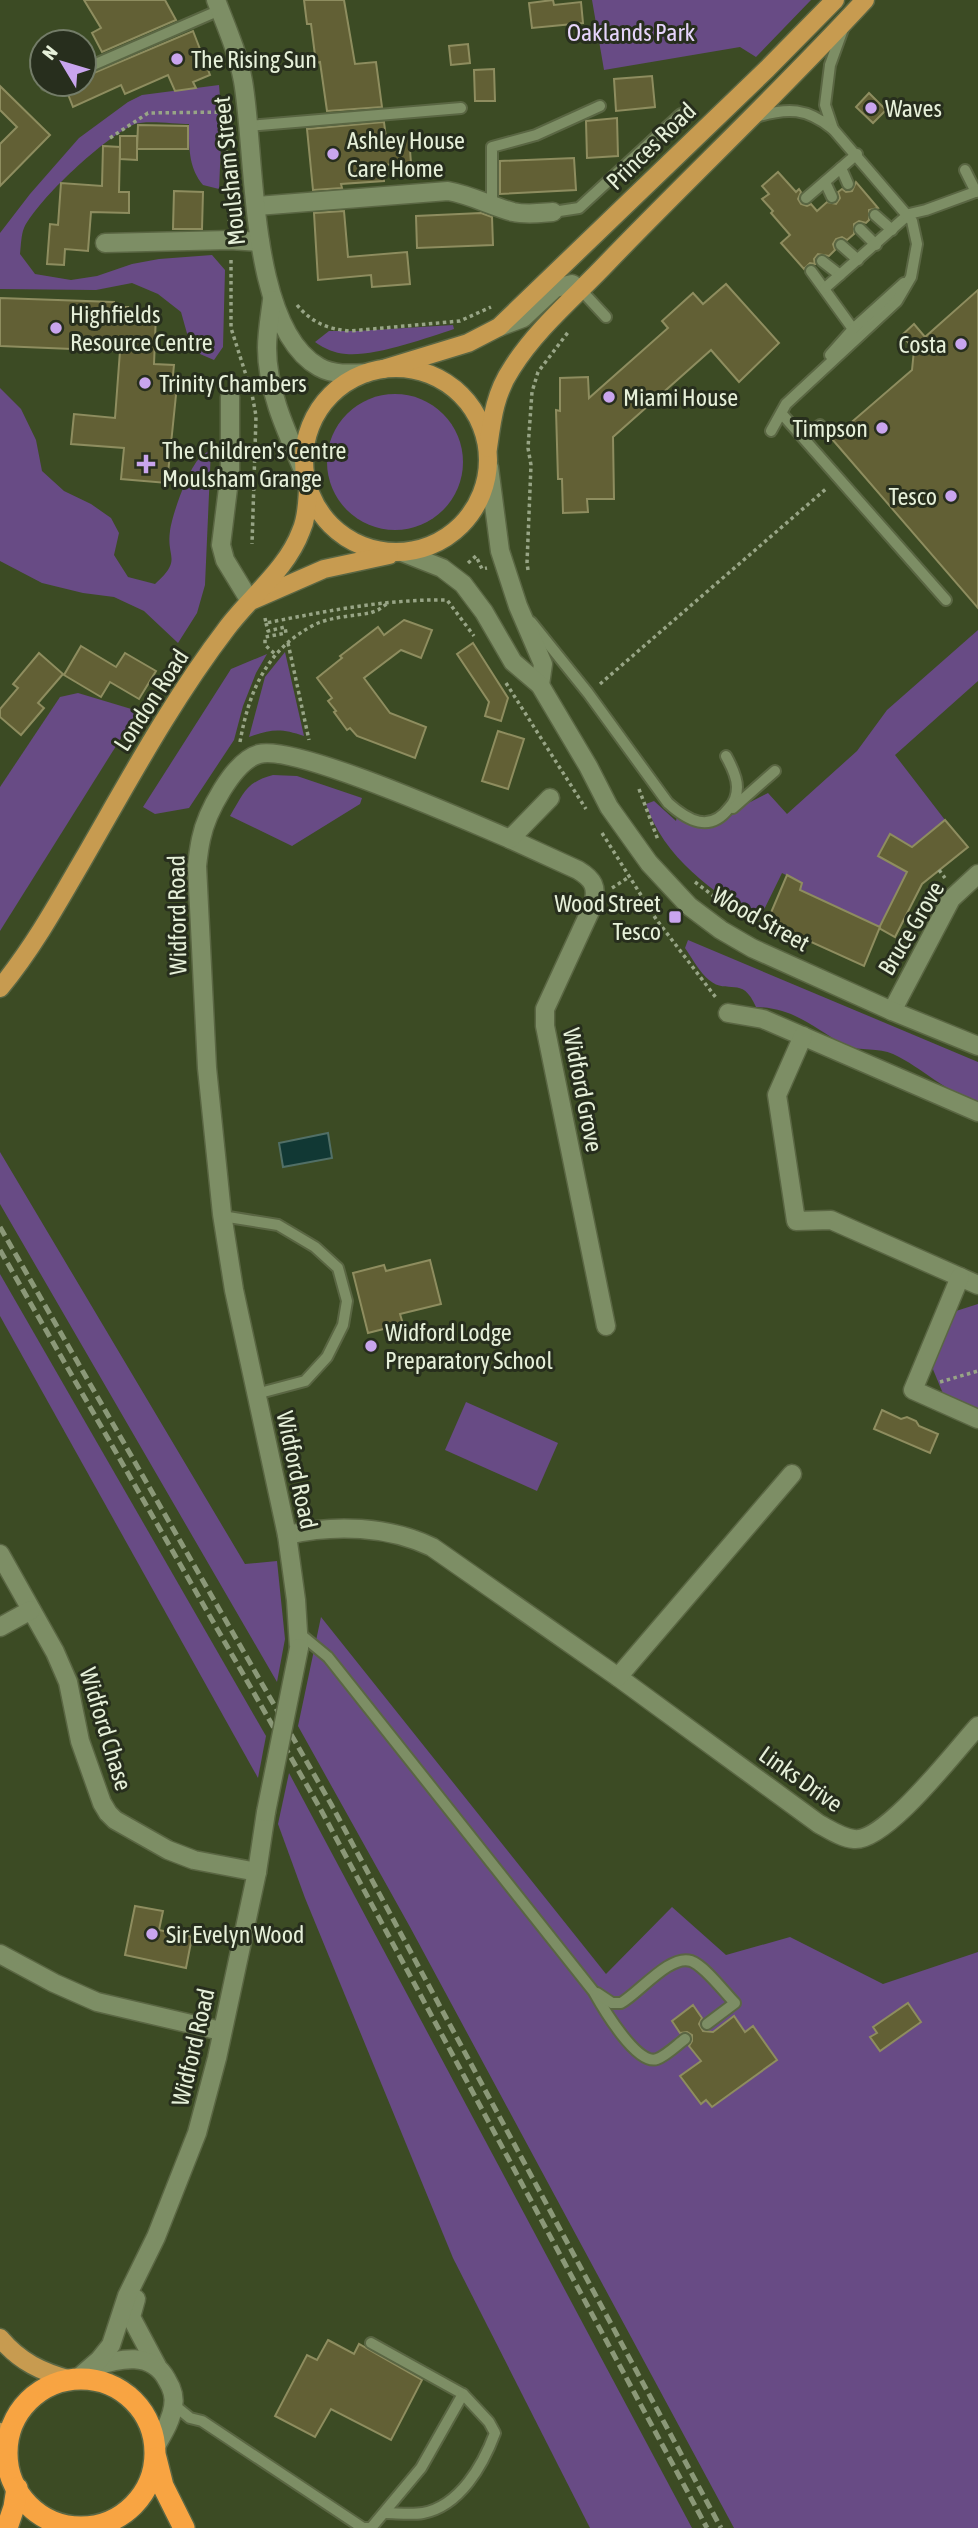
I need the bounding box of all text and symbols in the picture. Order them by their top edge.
park label: Oaklands Park [567,19,695,46]
north arrow [28,28,98,98]
text: N [37,41,62,64]
place label: The Rising Sun [191,46,317,73]
marker: The Rising Sun [169,51,185,67]
street label: Moulsham Street [208,95,250,247]
place label: Waves [885,95,942,122]
street label: Princes Road [601,97,701,195]
marker: Waves [863,100,879,116]
place label: Ashley House Care Home [347,127,465,182]
marker: Ashley House Care Home [325,146,341,162]
place label: Highfields Resource Centre [70,301,213,356]
marker: Highfields Resource Centre [48,320,64,336]
place label: Costa [898,331,947,358]
marker: Costa [953,336,969,352]
place label: Trinity Chambers [159,370,307,397]
marker: Trinity Chambers [137,375,153,391]
place label: Miami House [623,384,738,411]
marker: Miami House [601,389,617,405]
place label: Timpson [792,415,868,442]
marker: Timpson [874,420,890,436]
place label: The Children's Centre Moulsham Grange [162,437,346,492]
marker: The Children's Centre Moulsham Grange [136,454,156,474]
place label: Tesco [888,483,937,510]
marker: Tesco [943,488,959,504]
street label: London Road [108,644,194,756]
street label: Widford Road [162,855,192,975]
street label: Bruce Grove [873,876,949,980]
street label: Wood Street [708,881,814,957]
place label: Wood Street Tesco [554,890,661,945]
marker: Wood Street Tesco [667,909,683,925]
street label: Widford Grove [558,1026,608,1154]
place label: Widford Lodge Preparatory School [385,1319,553,1374]
marker: Widford Lodge Preparatory School [363,1338,379,1354]
street label: Widford Road [271,1409,323,1531]
street label: Widford Chase [75,1664,137,1794]
street label: Links Drive [754,1741,848,1817]
place label: Sir Evelyn Wood [166,1921,304,1948]
marker: Sir Evelyn Wood [144,1926,160,1942]
street label: Widford Road [166,1986,220,2108]

